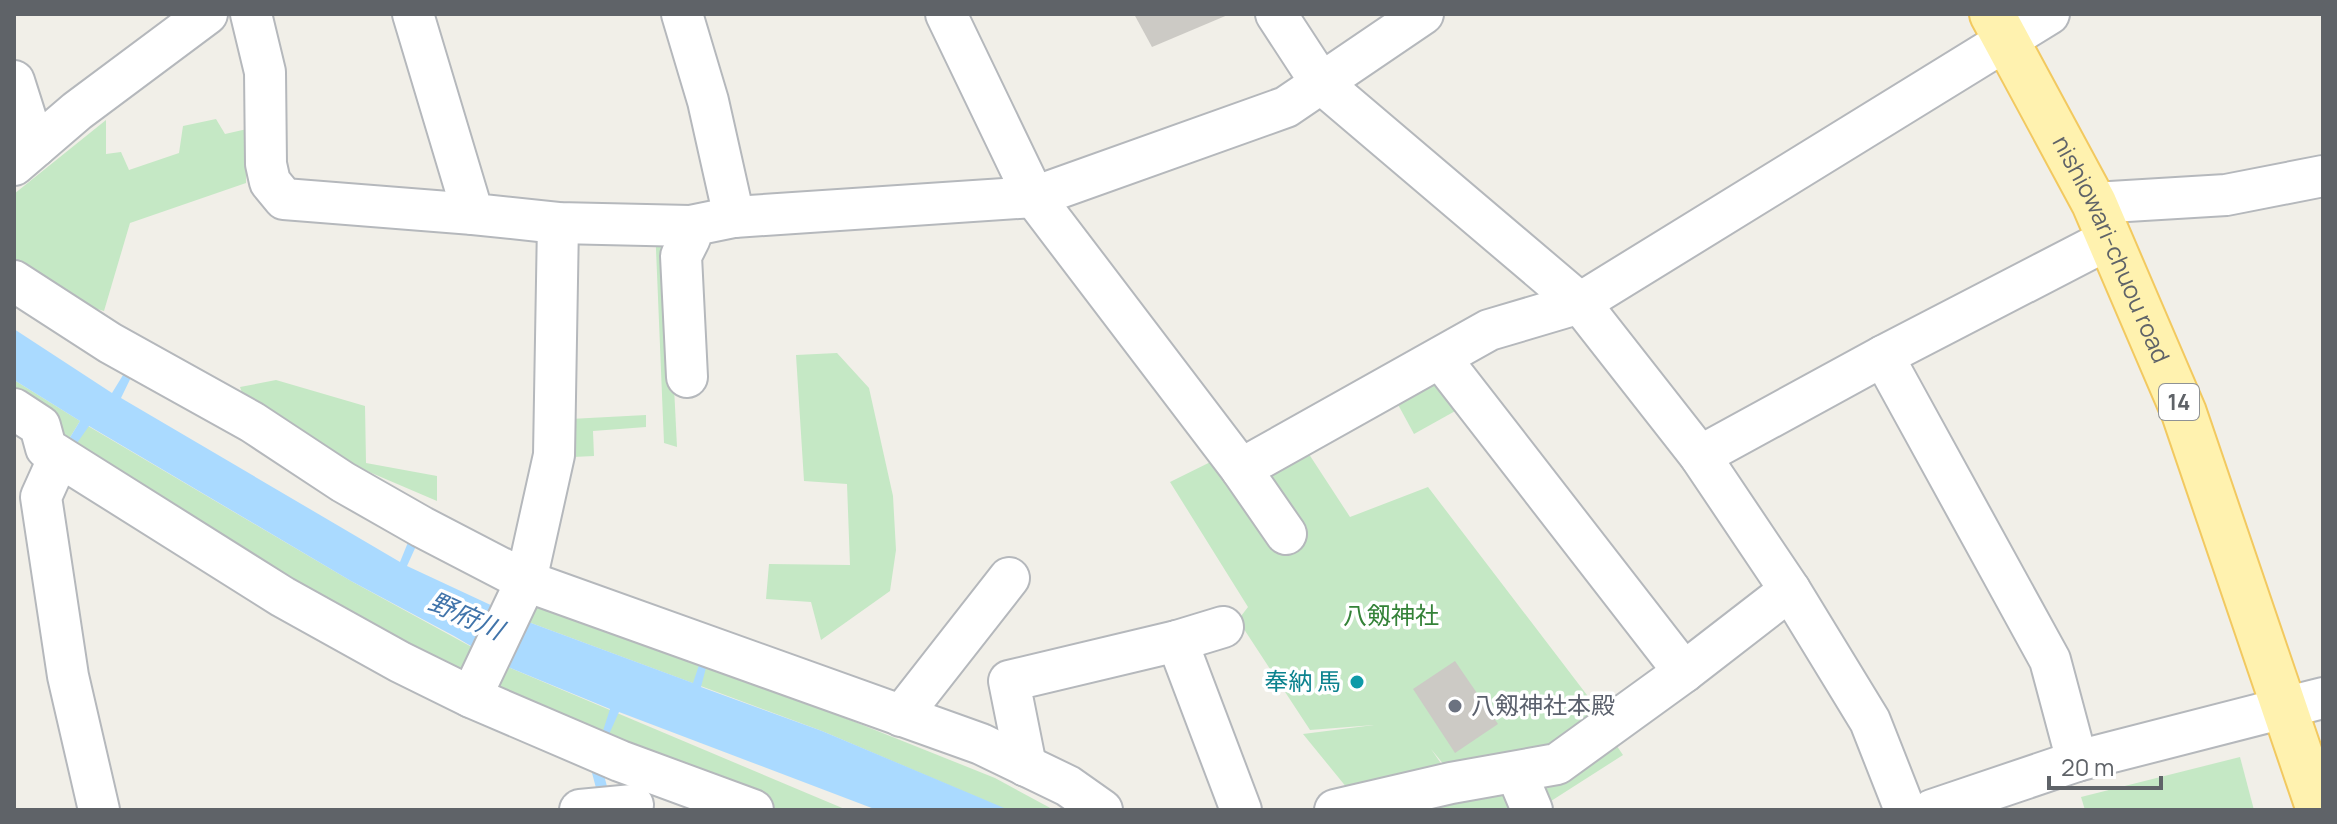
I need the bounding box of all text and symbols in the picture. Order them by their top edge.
street label: nishiowari-chuou road [2046,129,2179,368]
road number: 14 [2159,384,2199,420]
water label: 野府川 [423,583,512,649]
park label: 八剱神社 [1343,598,1439,631]
place label: 奉納 馬 [1264,664,1341,697]
marker: 奉納 馬 [1348,673,1366,691]
place label: 八剱神社本殿 [1471,688,1615,721]
marker: 八剱神社本殿 [1446,697,1464,715]
scale bar [2049,740,2161,790]
text: 20 m [2061,750,2114,783]

